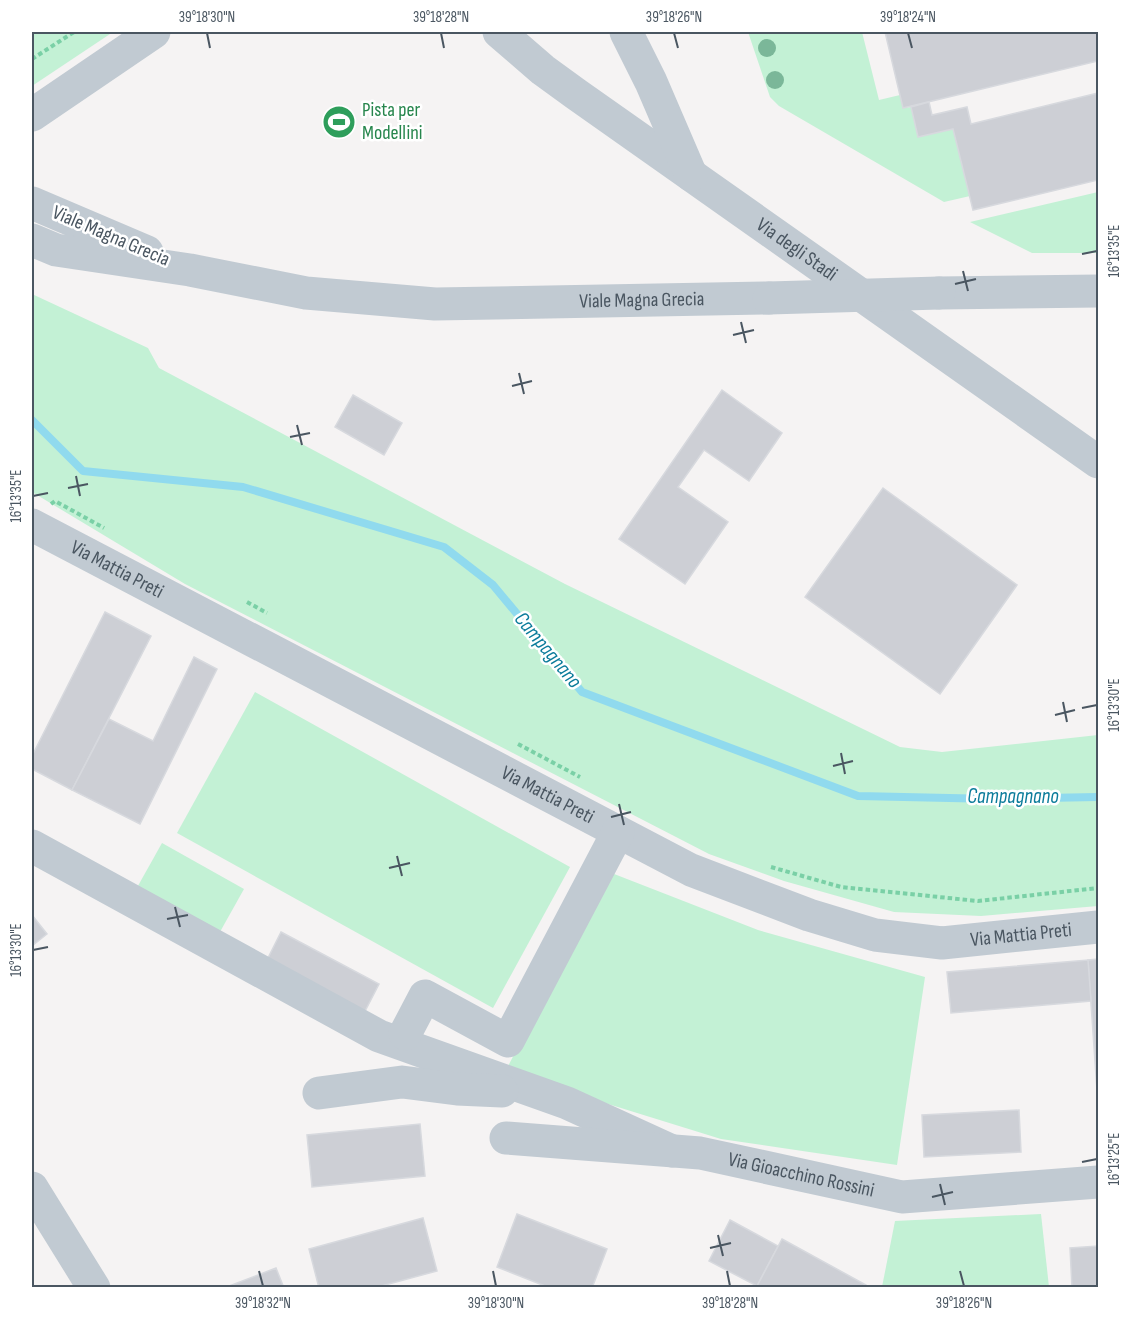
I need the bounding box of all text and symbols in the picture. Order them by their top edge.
text: 39°18'30"N [179,8,235,27]
text: 39°18'28"N [413,8,469,27]
text: 39°18'26"N [646,8,702,27]
text: 39°18'24"N [880,8,936,27]
place label: Pista per Modellini [362,98,422,145]
sports icon: Pista per Modellini [321,104,357,140]
street label: Viale Magna Grecia [49,200,173,272]
street label: Via degli Stadi [752,213,842,286]
text: 16°13'35"E [1105,225,1124,277]
street label: Viale Magna Grecia [579,287,705,313]
text: 16°13'35"E [7,470,26,522]
street label: Via Mattia Preti [66,535,168,604]
water label: Campagnano [509,607,587,694]
text: 16°13'30"E [1105,678,1124,732]
street label: Via Mattia Preti [497,761,598,829]
water label: Campagnano [967,784,1059,809]
street label: Via Mattia Preti [969,918,1073,952]
text: 16°13'30"E [7,923,26,977]
text: 16°13'25"E [1105,1133,1124,1185]
street label: Via Gioacchino Rossini [726,1147,876,1203]
text: 39°18'32"N [235,1294,291,1313]
text: 39°18'30"N [468,1294,524,1313]
text: 39°18'28"N [702,1294,758,1313]
text: 39°18'26"N [936,1294,992,1313]

